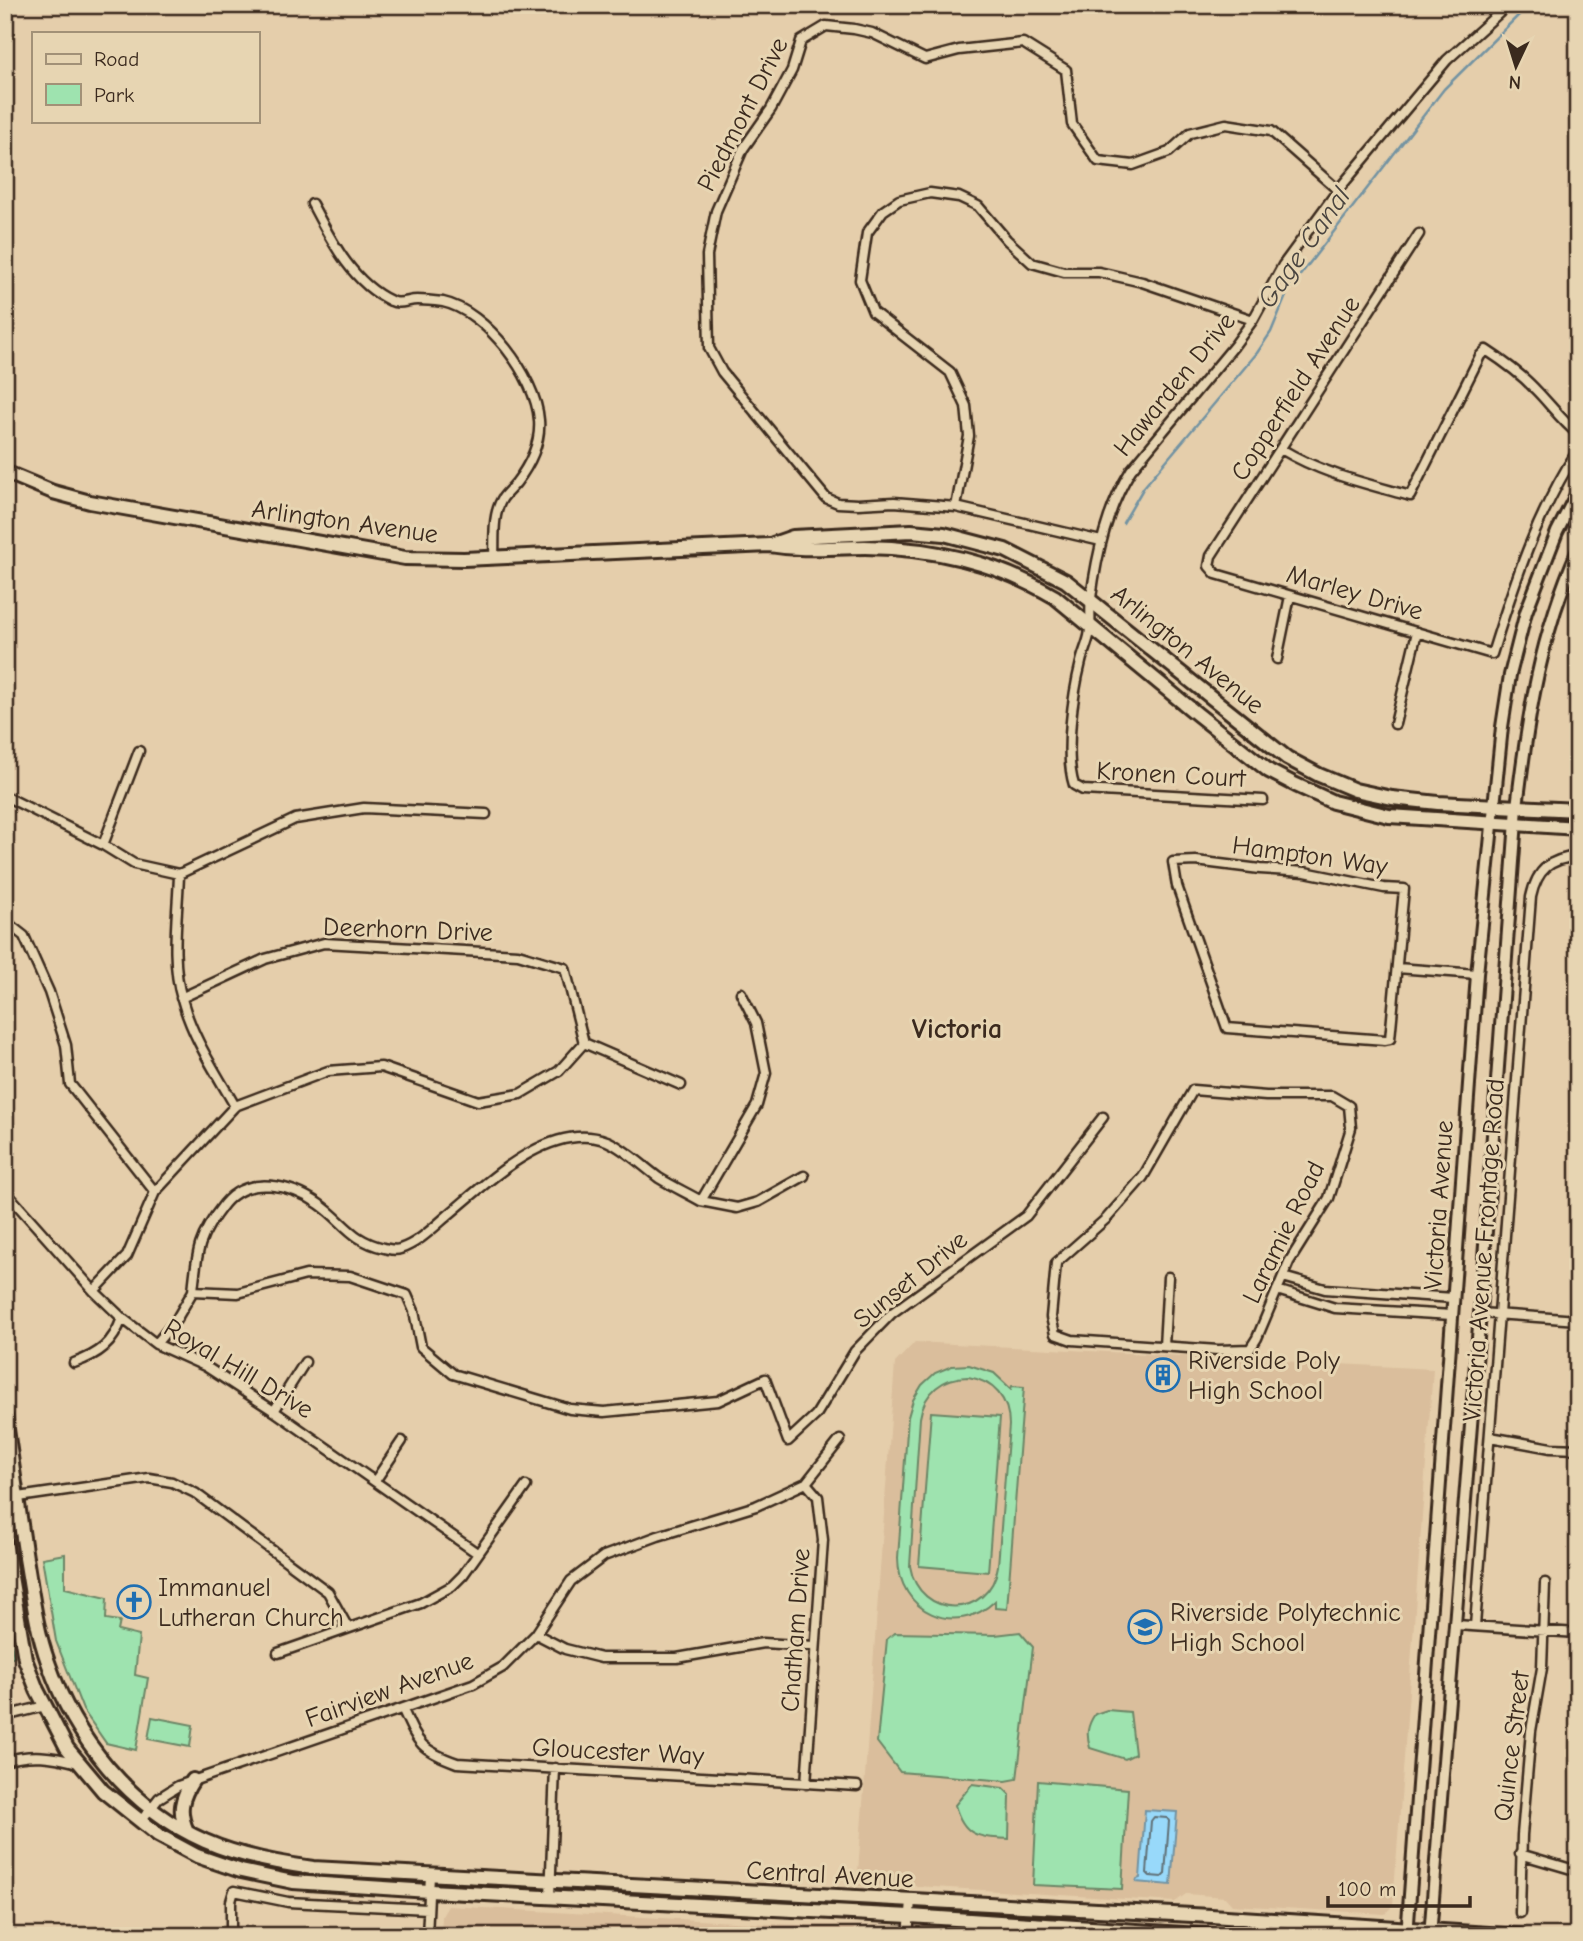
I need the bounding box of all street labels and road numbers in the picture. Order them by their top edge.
street label: Piedmont Drive [691,32,795,197]
street label: Copperfield Avenue [1225,291,1367,487]
street label: Hawarden Drive [1108,307,1242,462]
street label: Arlington Avenue [250,494,440,550]
street label: Marley Drive [1283,559,1426,627]
street label: Arlington Avenue [1105,579,1270,721]
street label: Kronen Court [1096,756,1248,794]
street label: Hampton Way [1230,830,1390,882]
street label: Deerhorn Drive [323,912,493,948]
street label: Victoria Avenue Frontage Road [1457,1078,1511,1423]
street label: Victoria Avenue [1418,1119,1460,1291]
street label: Laramie Road [1237,1156,1331,1308]
street label: Sunset Drive [848,1225,974,1335]
street label: Royal Hill Drive [159,1313,318,1425]
street label: Chatham Drive [775,1547,817,1713]
street label: Fairview Avenue [301,1646,477,1734]
street label: Quince Street [1488,1668,1536,1823]
street label: Gloucester Way [531,1733,705,1772]
street label: Central Avenue [745,1856,914,1894]

